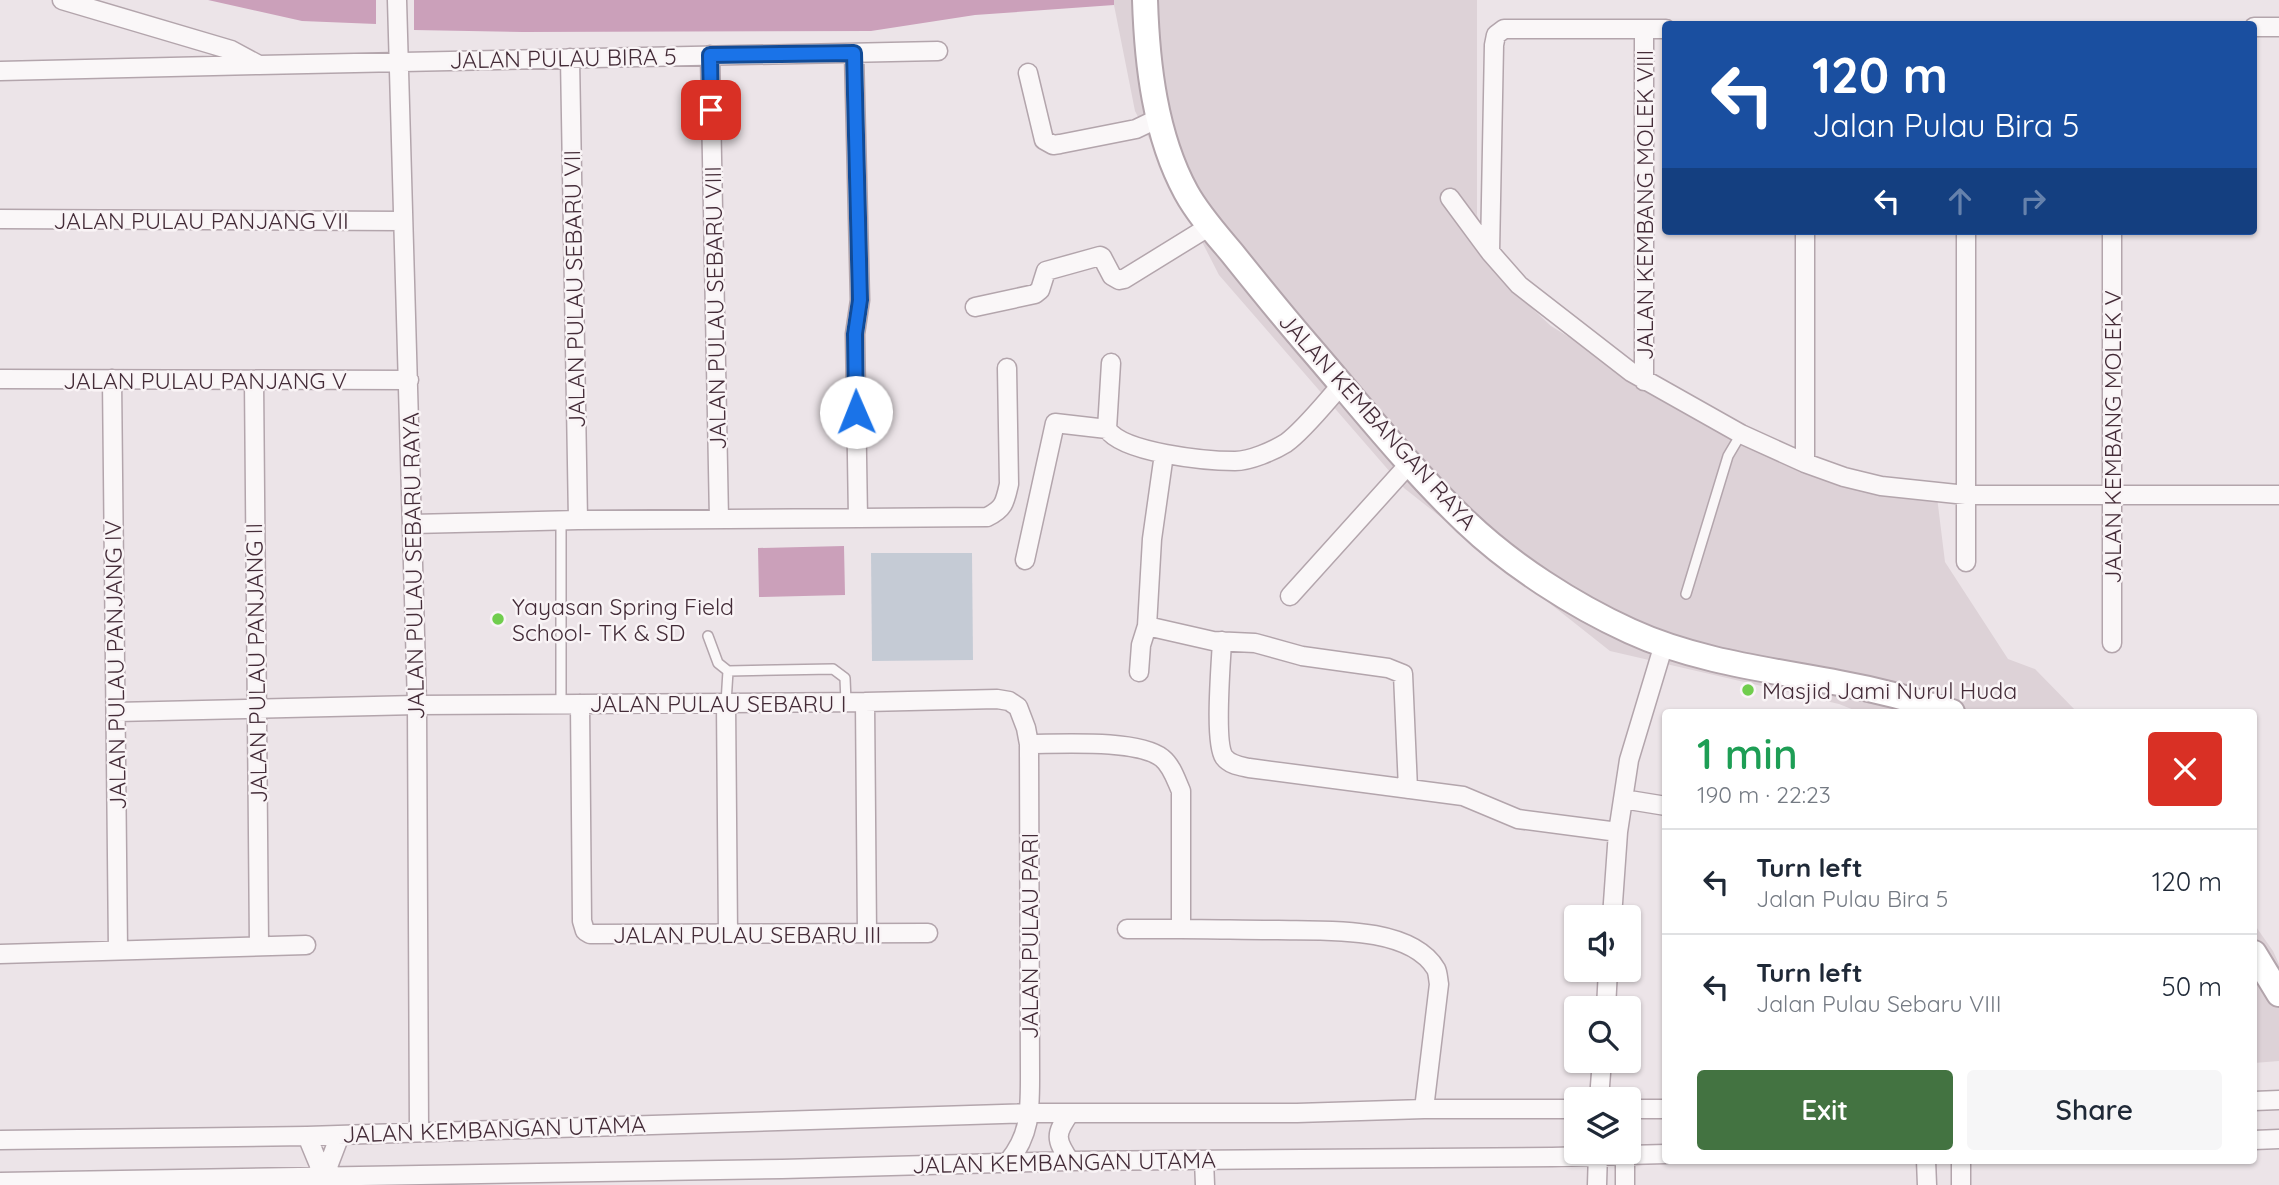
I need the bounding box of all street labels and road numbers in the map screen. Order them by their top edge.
street label: JALAN PULAU BIRA 5 [449,42,677,74]
street label: JALAN KEMBANG MOLEK VIII [1630,50,1659,360]
street label: JALAN PULAU SEBARU VII [557,150,591,428]
street label: JALAN PULAU SEBARU VIII [698,166,732,450]
street label: JALAN PULAU PANJANG VII [53,206,349,235]
street label: JALAN KEMBANG MOLEK V [2098,290,2127,584]
street label: JALAN KEMBANGAN RAYA [1273,307,1483,536]
street label: JALAN PULAU PANJANG V [63,366,347,395]
street label: JALAN PULAU SEBARU RAYA [396,412,430,720]
street label: JALAN PULAU PANJANG IV [98,520,132,810]
street label: JALAN PULAU PANJANG II [239,523,273,803]
street label: JALAN PULAU SEBARU I [589,689,847,718]
street label: JALAN PULAU PARI [1015,833,1044,1039]
street label: JALAN PULAU SEBARU III [613,920,881,949]
street label: JALAN KEMBANGAN UTAMA [342,1109,646,1149]
street label: JALAN KEMBANGAN UTAMA [912,1145,1216,1179]

